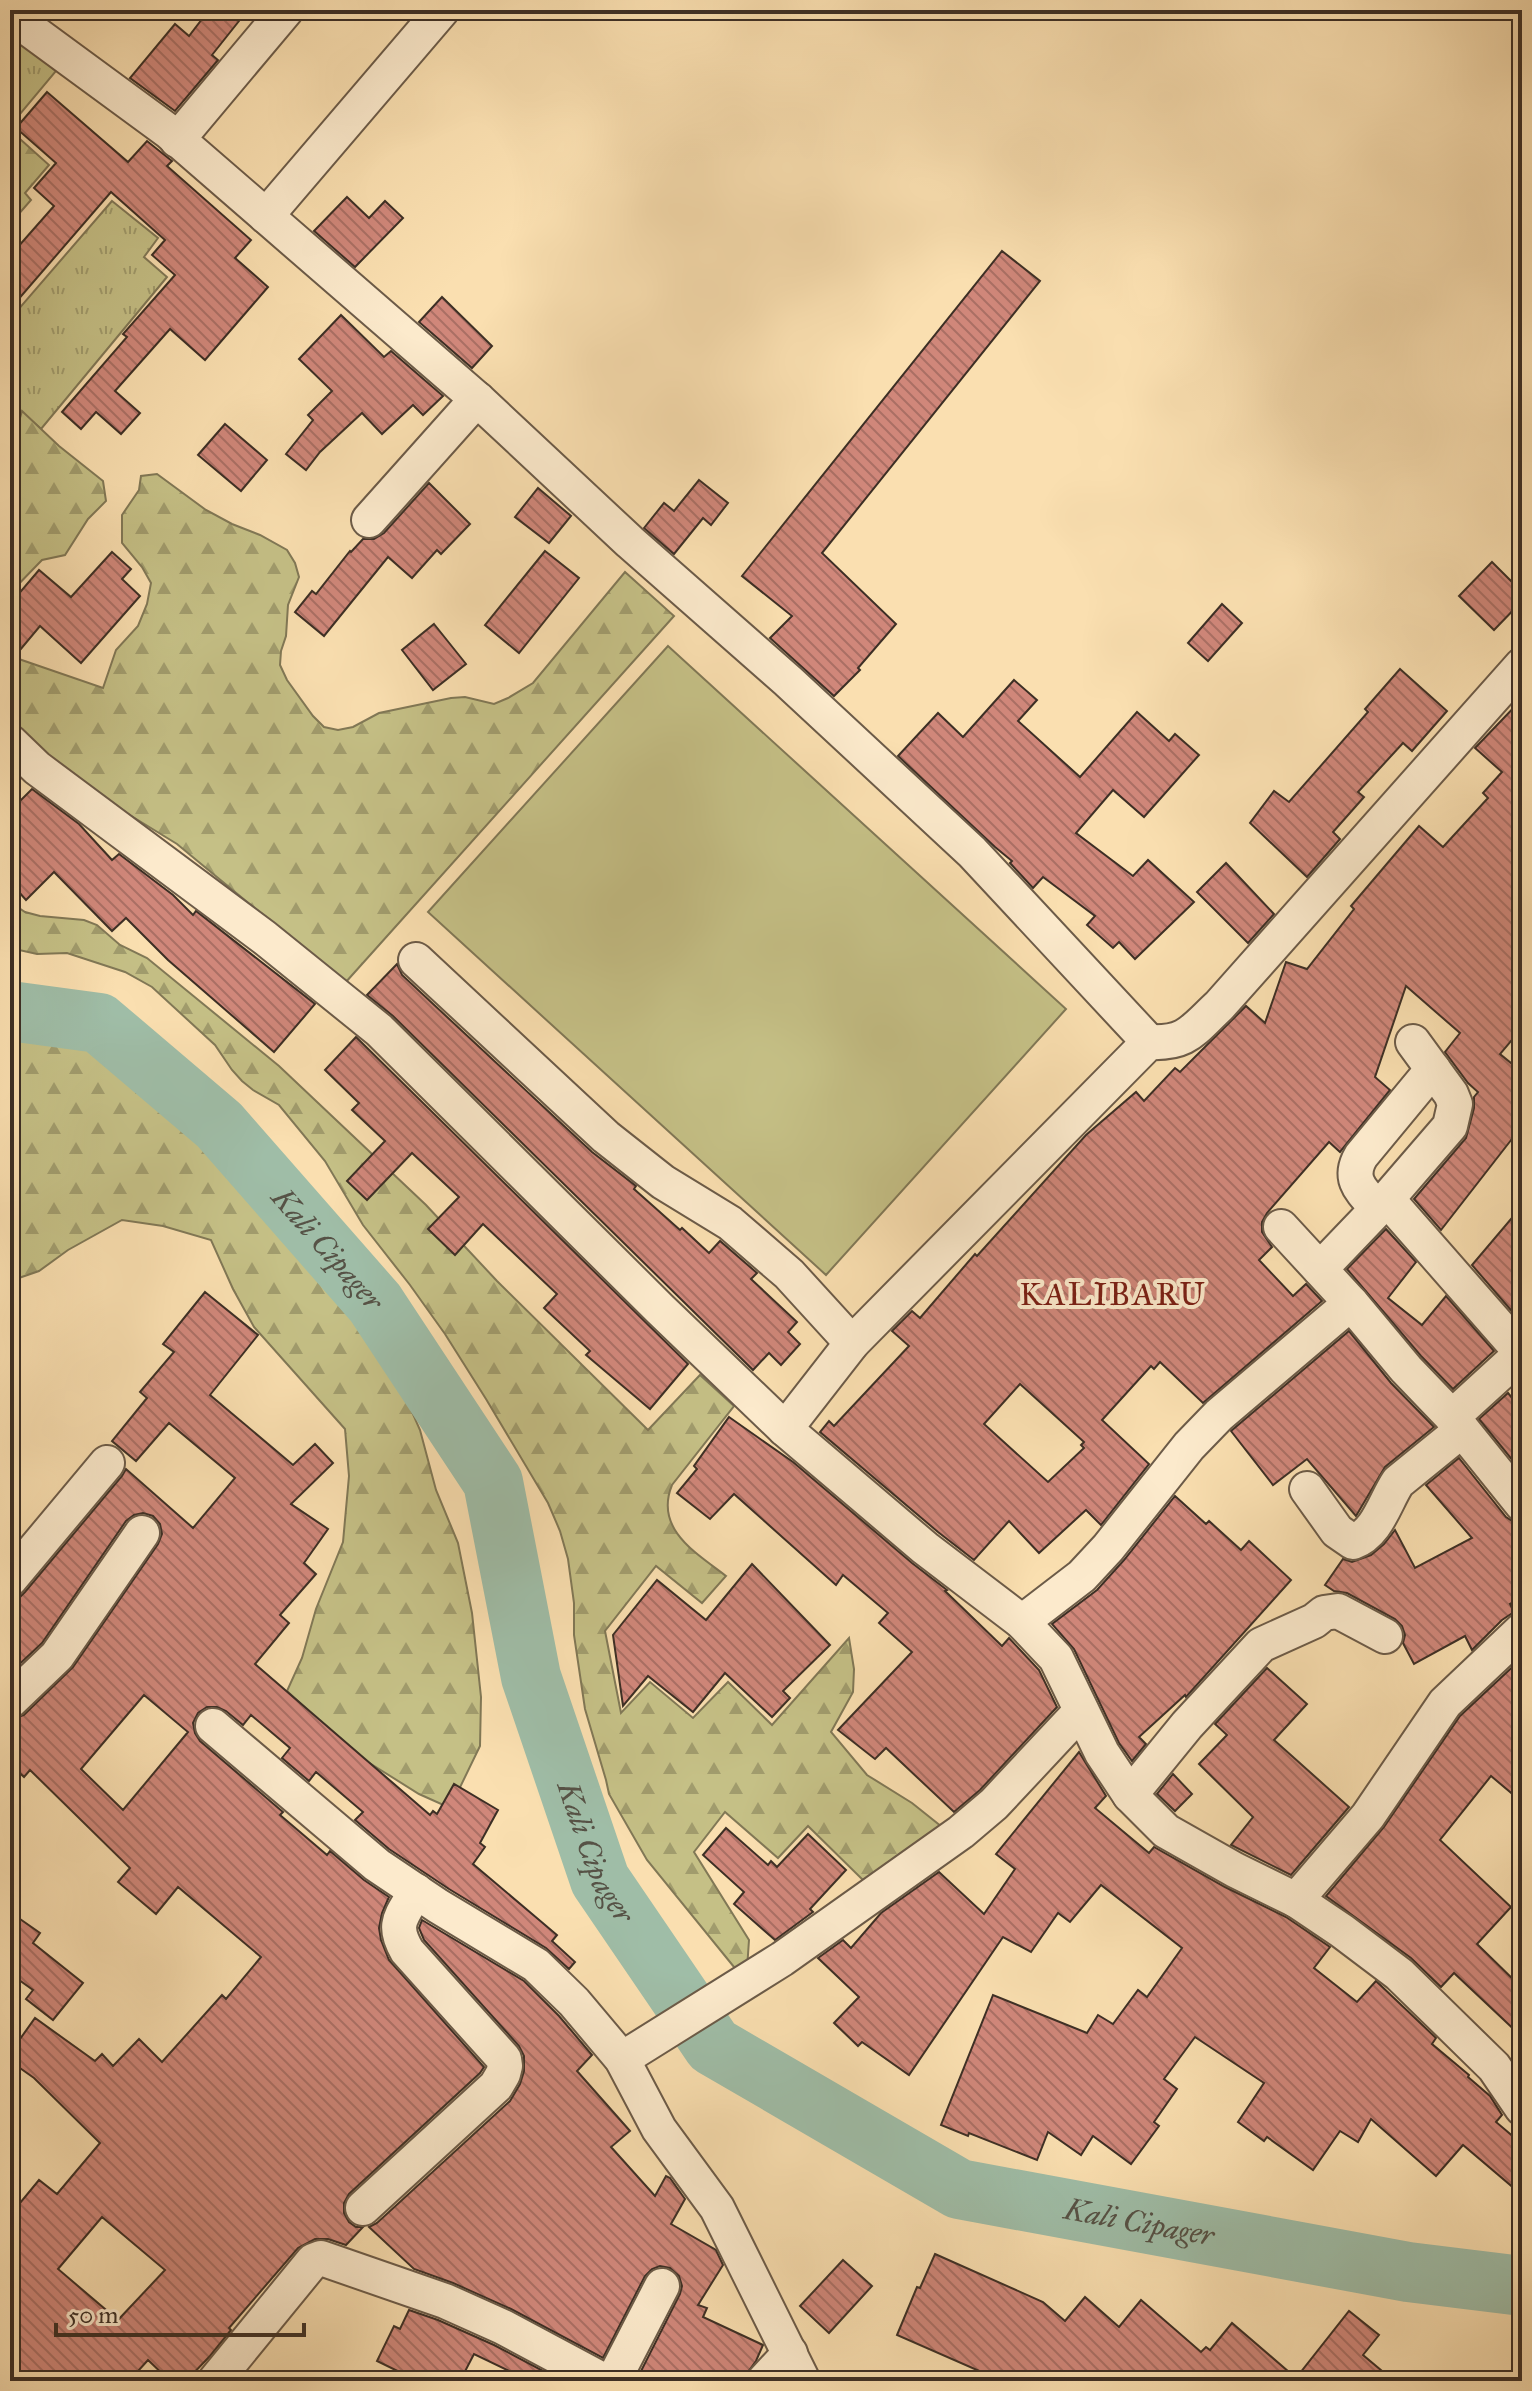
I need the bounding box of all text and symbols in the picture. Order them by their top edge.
water label: Kali Cipager [263,1179,392,1319]
district label: KALIBARU [1020,1275,1206,1314]
water label: Kali Cipager [549,1775,643,1931]
water label: Kali Cipager [1059,2190,1218,2254]
scale bar [56,2287,304,2337]
text: 50 m [68,2300,118,2330]

